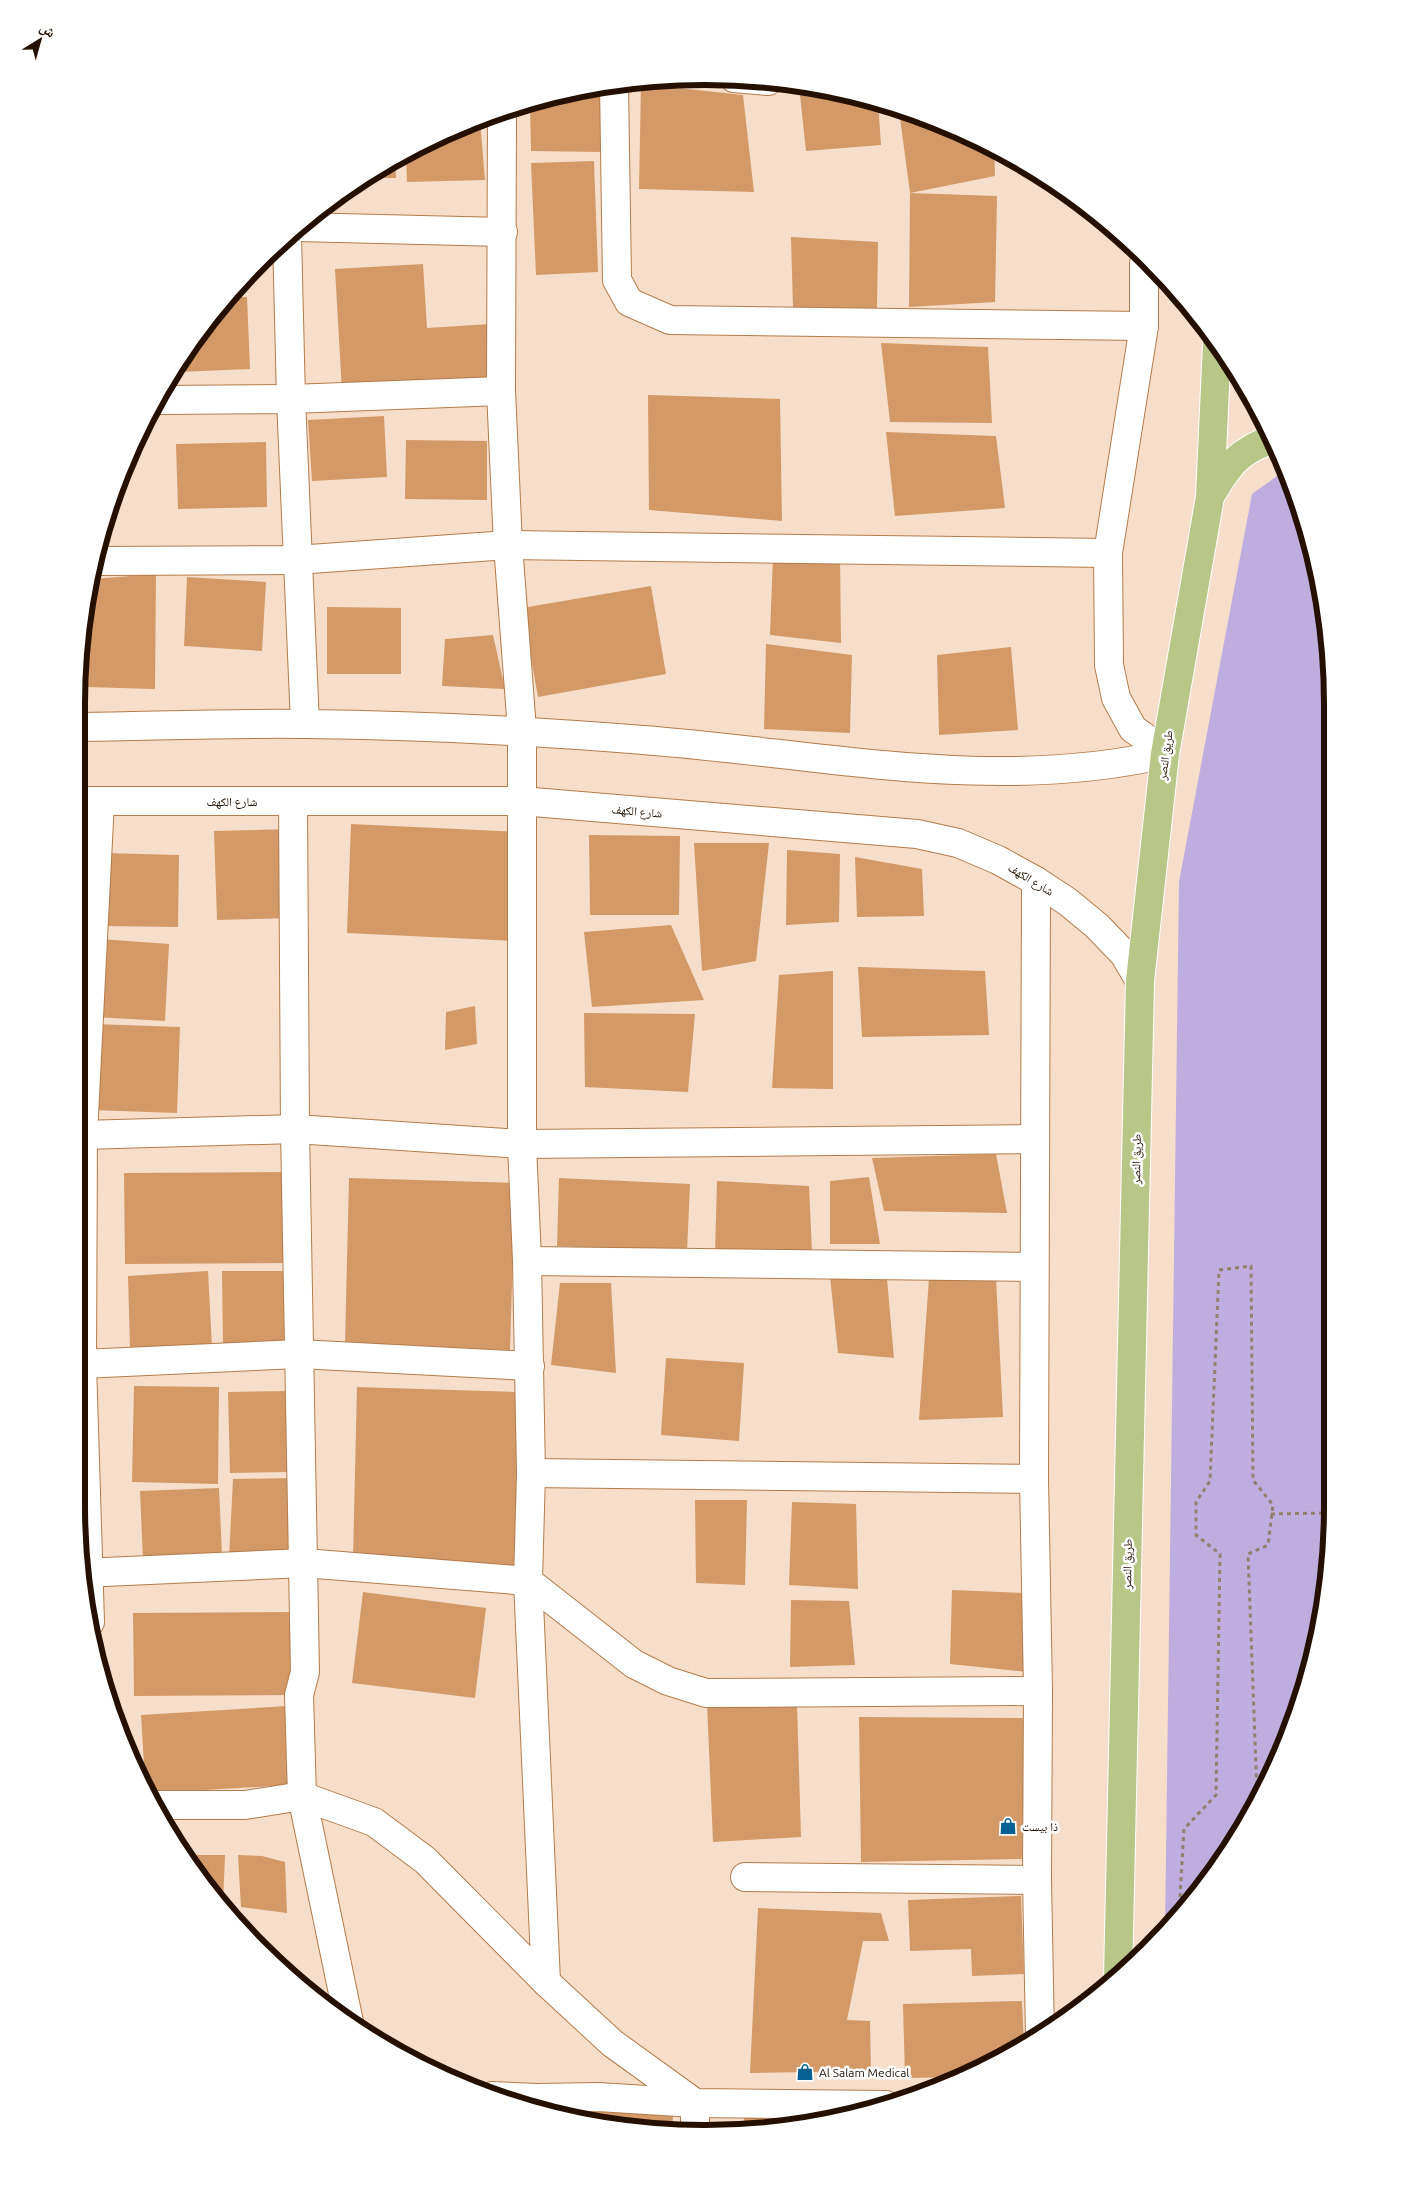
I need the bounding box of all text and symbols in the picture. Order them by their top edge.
north arrow [15,15,65,65]
text: ش [36,19,59,41]
street label: طريق النصر [1155,729,1176,782]
street label: شارع الكهف [207,795,258,810]
street label: شارع الكهف [611,802,663,822]
street label: شارع الكهف [1005,860,1056,899]
street label: طريق النصر [1129,1134,1144,1185]
street label: طريق النصر [1120,1539,1135,1590]
shop icon: ذا بيست [998,1816,1018,1836]
place label: ذا بيست [1022,1820,1058,1834]
shop icon: Al Salam Medical [795,2062,815,2082]
place label: Al Salam Medical [819,2066,909,2079]

